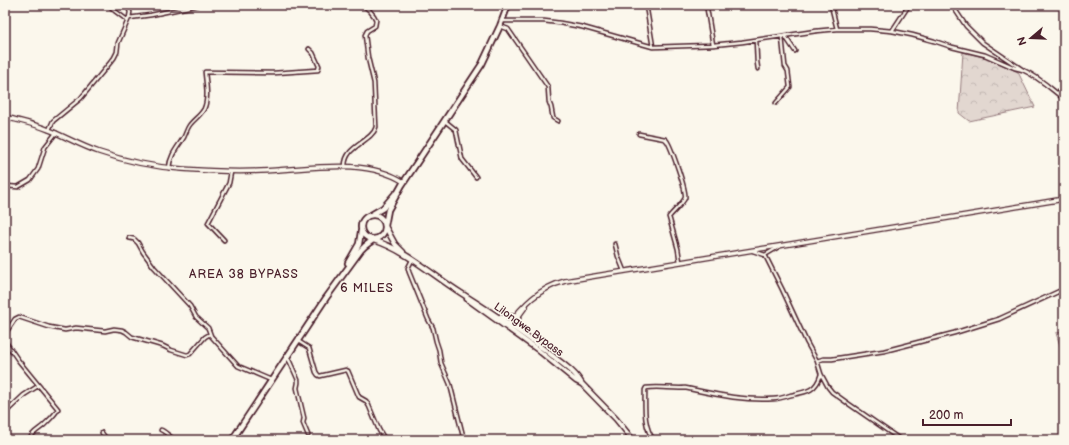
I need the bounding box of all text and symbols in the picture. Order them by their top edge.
north arrow [1011,18,1051,58]
text: N [1015,35,1030,47]
district label: AREA 38 BYPASS [189,267,299,282]
district label: 6 MILES [340,281,394,296]
street label: Lilongwe Bypass [491,300,566,359]
scale bar [923,401,1011,427]
text: 200 m [929,408,963,423]

